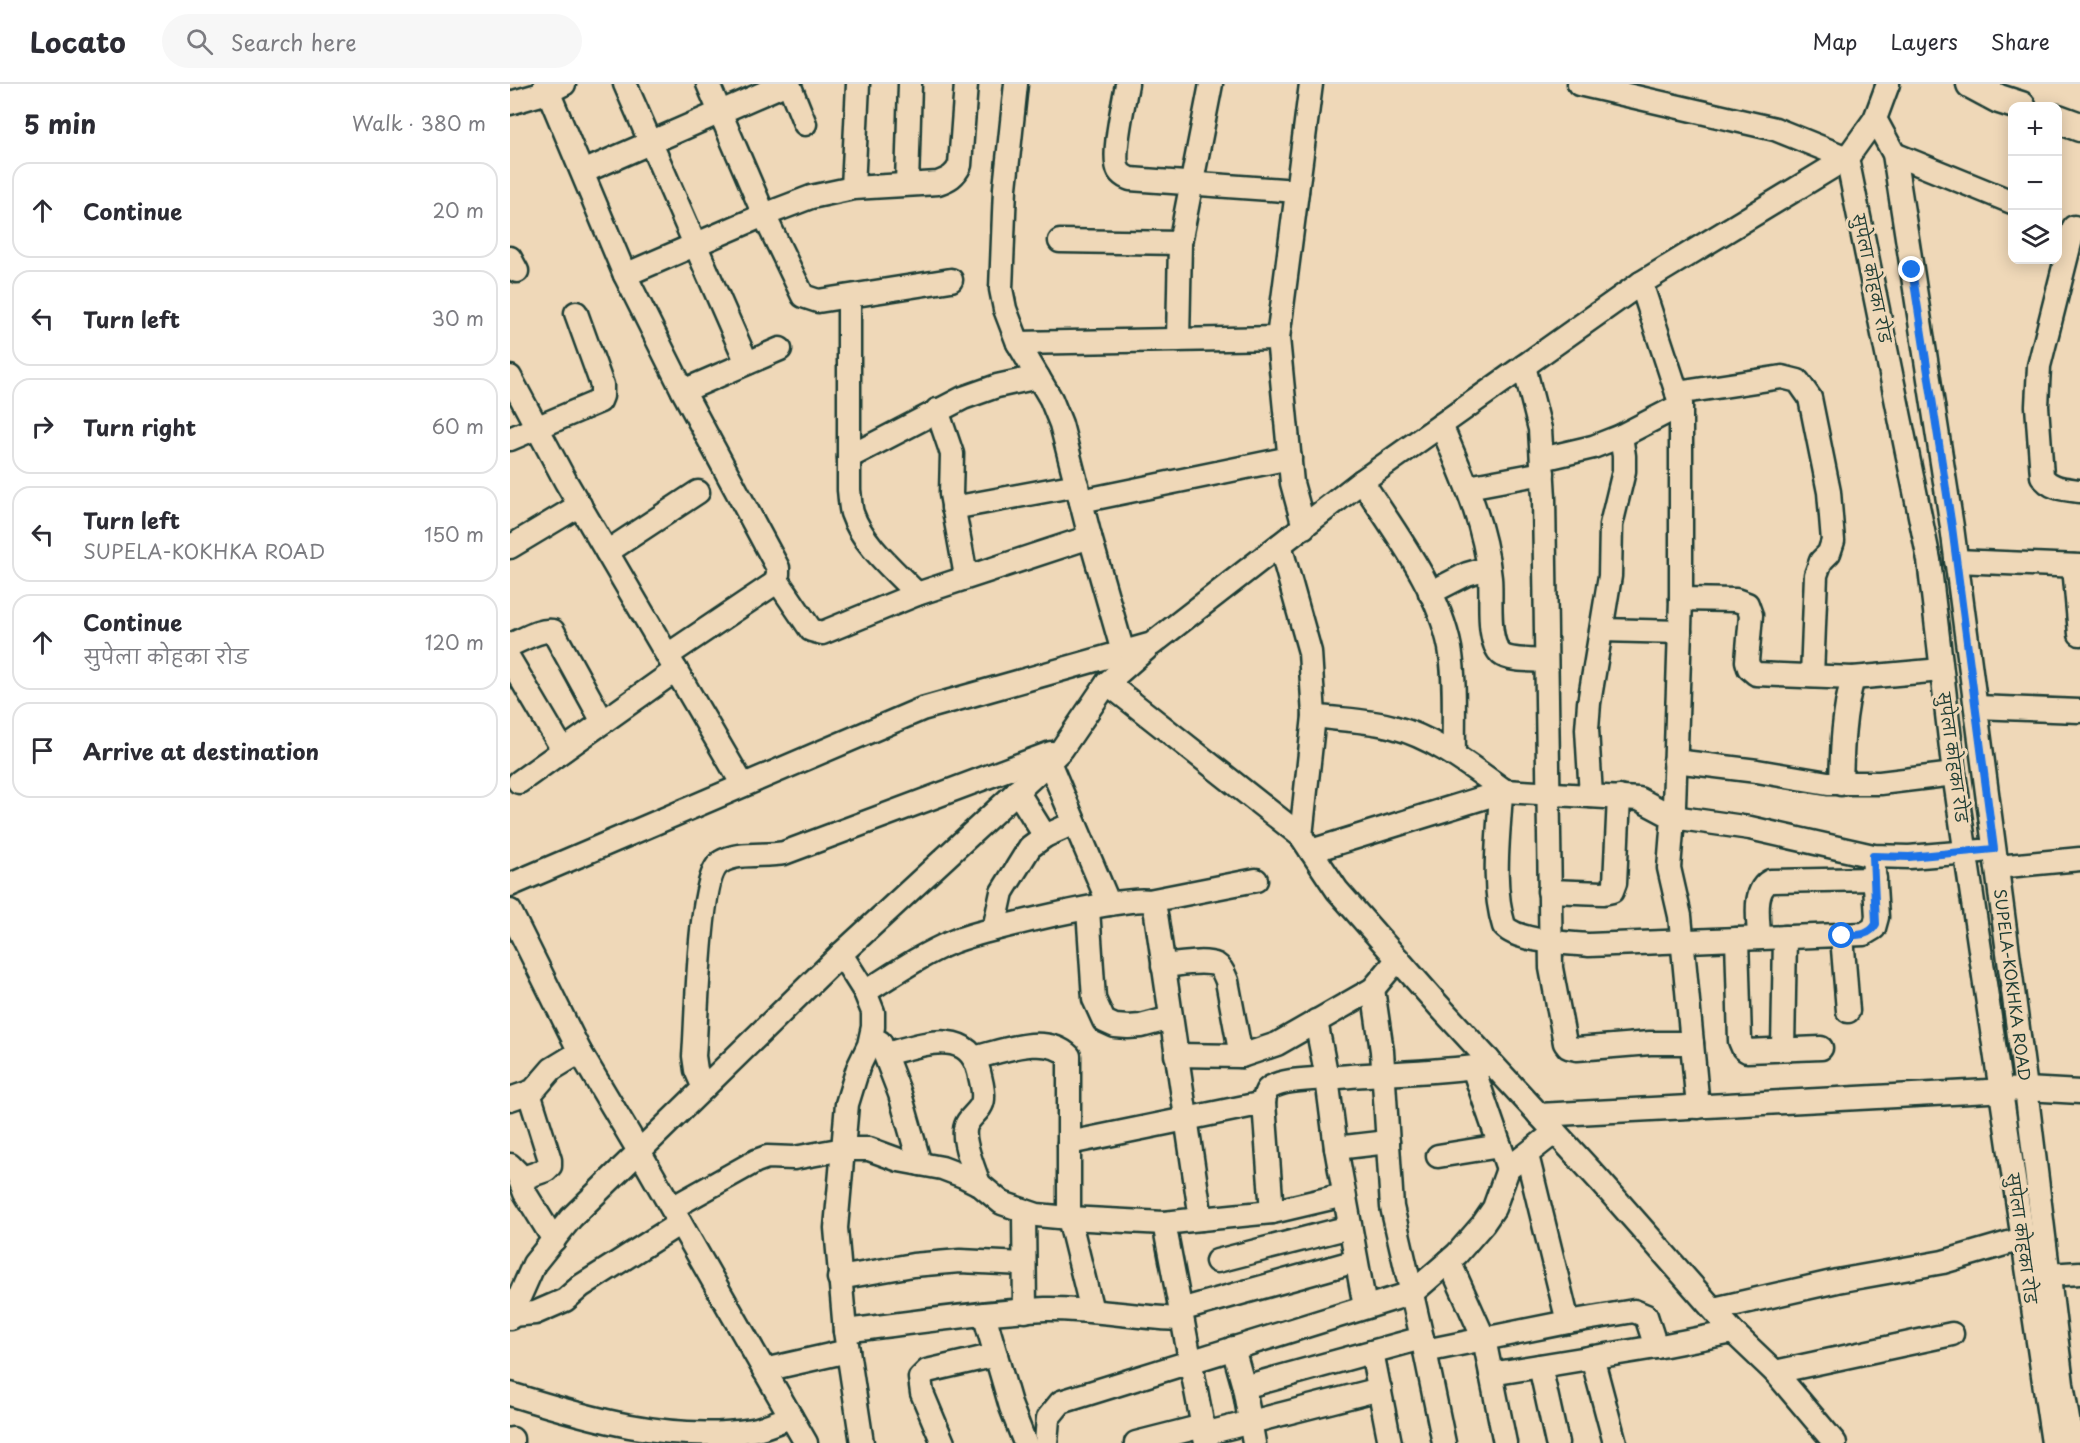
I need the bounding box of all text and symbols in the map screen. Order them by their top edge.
search box [162,14,582,68]
text: Locato [30,20,126,63]
icon: search [183,25,216,58]
text: Search here [231,25,357,58]
text: Map [1813,25,1857,57]
text: Layers [1890,25,1958,57]
text: Share [1991,25,2050,57]
map controls [2008,102,2062,264]
button: + [2008,102,2062,156]
text: 5 min [24,104,96,143]
text: Walk · 380 m [352,108,486,138]
button: − [2008,156,2062,210]
icon: ahead [26,194,59,227]
text: Continue [83,194,182,227]
text: 20 m [432,195,484,225]
button: layers [2008,210,2062,264]
street label: सुपेला कोहका रोड [1847,211,1899,346]
route end [1898,256,1924,282]
icon: left [26,302,59,335]
text: Turn left [83,302,180,335]
text: 30 m [431,303,484,333]
icon: right [26,410,59,443]
text: Turn right [83,410,196,443]
text: 60 m [432,411,484,441]
text: Turn left [83,503,180,536]
icon: left [26,518,59,551]
text: 150 m [424,519,484,549]
text: SUPELA-KOKHKA ROAD [83,536,325,566]
text: Continue [83,605,182,638]
icon: ahead [26,626,59,659]
text: 120 m [425,627,484,657]
text: सुपेला कोहका रोड [83,641,248,671]
street label: सुपेला कोहका रोड [1932,690,1975,825]
icon: arrive [26,734,59,767]
text: Arrive at destination [83,734,319,767]
street label: SUPELA-KOKHKA ROAD [1989,887,2038,1082]
route start [1828,922,1854,948]
street label: सुपेला कोहका रोड [2001,1171,2044,1306]

